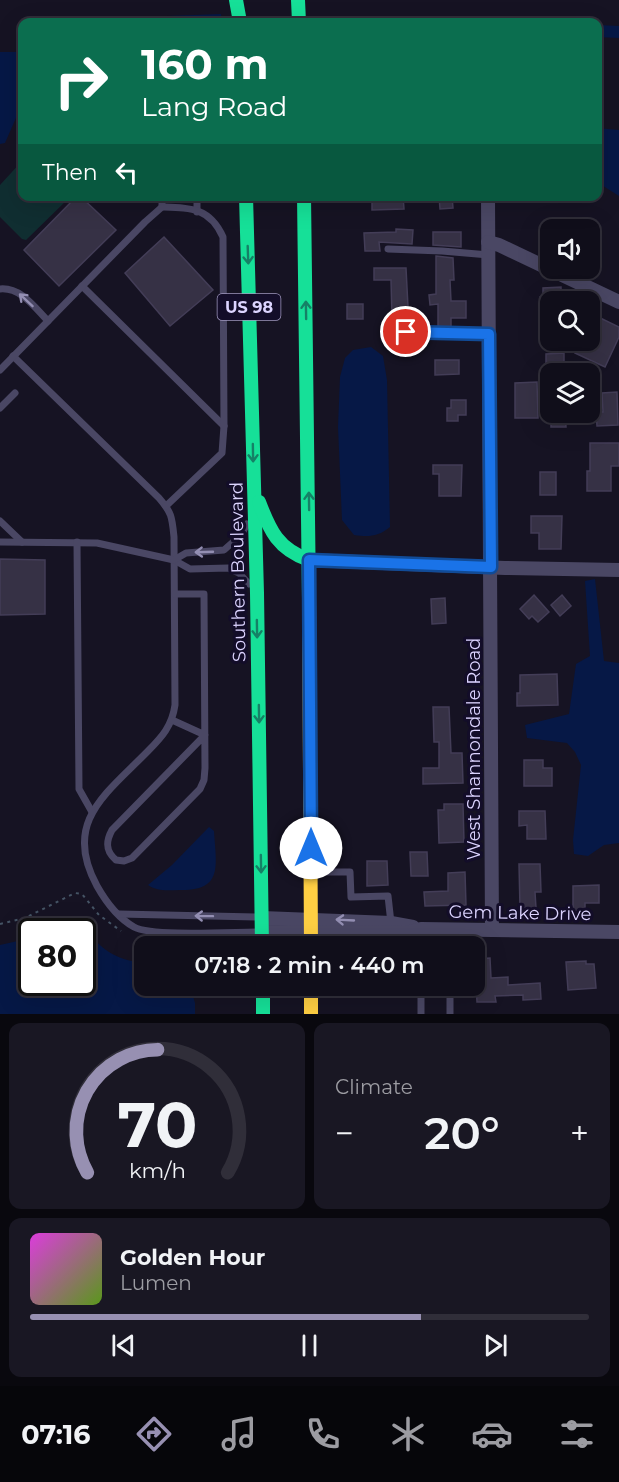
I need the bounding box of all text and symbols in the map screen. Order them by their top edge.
text: 160 m [141,38,269,90]
icon: right [42,42,120,120]
text: Lang Road [141,90,287,123]
icon: left [110,156,143,189]
text: Then [42,159,98,186]
map controls [540,219,600,423]
button: sound [540,219,600,279]
one-way arrow [242,244,254,264]
button: search [540,291,600,351]
one-way arrow [19,293,34,307]
road number: US 98 [218,294,280,320]
one-way arrow [300,300,312,320]
pin [380,306,431,357]
icon: arrive [389,315,422,348]
button: layers [540,363,600,423]
one-way arrow [248,443,259,463]
street label: Southern Boulevard [225,482,251,662]
one-way arrow [303,492,315,512]
one-way arrow [194,546,214,557]
one-way arrow [251,618,263,638]
street label: West Shannondale Road [463,638,485,860]
one-way arrow [253,703,264,723]
position arrow [279,816,343,880]
one-way arrow [255,854,267,874]
street label: Gem Lake Drive [448,901,592,925]
one-way arrow [194,910,214,921]
one-way arrow [336,915,355,926]
speed limit sign: 80 [18,918,96,996]
text: 07:18 · 2 min · 440 m [195,952,424,979]
text: Climate [335,1075,413,1099]
text: 70 [117,1087,197,1163]
text: 20° [424,1105,500,1160]
text: − [335,1113,354,1153]
text: + [570,1113,589,1153]
text: km/h [128,1157,186,1183]
text: Golden Hour [120,1244,265,1271]
text: Lumen [120,1271,192,1295]
icon: previous [107,1329,140,1362]
icon: pause [293,1329,326,1362]
icon: next [479,1329,512,1362]
icon: directions [133,1413,175,1455]
icon: music [218,1413,260,1455]
icon: phone [302,1413,344,1455]
icon: climate [387,1413,429,1455]
icon: car [471,1413,513,1455]
icon: filters [556,1413,598,1455]
text: 07:16 [21,1418,91,1451]

